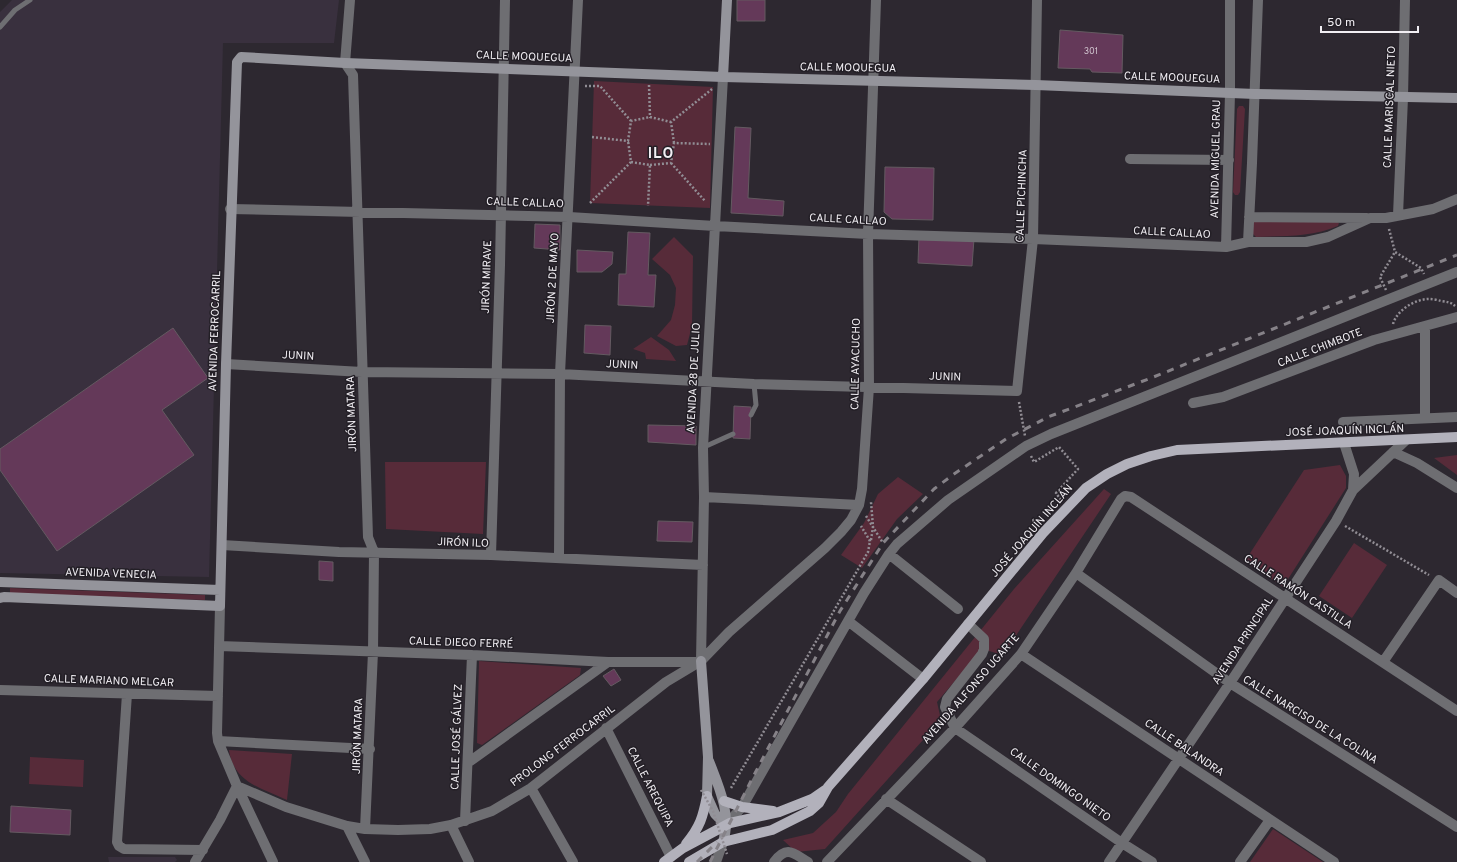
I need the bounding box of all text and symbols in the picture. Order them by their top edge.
scale bar [1321,8,1418,34]
text: 50 m [1327,15,1355,31]
house number: 301 [1084,46,1098,57]
street label: CALLE MARISCAL NIETO [1381,46,1399,168]
street label: CALLE MOQUEGUA [476,48,572,66]
street label: CALLE MOQUEGUA [800,60,896,76]
street label: CALLE MOQUEGUA [1124,69,1220,87]
street label: AVENIDA MIGUEL GRAU [1208,100,1224,218]
district label: ILO [648,145,674,164]
street label: CALLE PICHINCHA [1013,149,1031,243]
street label: CALLE CALLAO [486,195,564,211]
street label: CALLE CALLAO [809,211,887,229]
street label: CALLE CALLAO [1133,224,1211,242]
street label: JIRÓN 2 DE MAYO [543,232,562,324]
street label: JIRÓN MIRAVE [478,240,495,314]
street label: AVENIDA FERROCARRIL [206,270,224,392]
street label: CALLE AYACUCHO [848,318,864,410]
street label: AVENIDA 28 DE JULIO [684,322,704,434]
street label: CALLE CHIMBOTE [1276,325,1364,371]
street label: JUNIN [282,348,314,364]
street label: JUNIN [606,357,638,373]
street label: JUNIN [929,369,961,385]
street label: JIRÓN MATARA [343,376,360,452]
street label: JOSÉ JOAQUÍN INCLÁN [1285,421,1405,440]
street label: JOSÉ JOAQUÍN INCLÁN [987,481,1076,580]
street label: JIRÓN ILO [437,534,489,551]
street label: CALLE RAMÓN CASTILLA [1241,551,1356,632]
street label: AVENIDA VENECIA [65,565,157,583]
street label: AVENIDA PRINCIPAL [1209,595,1277,687]
street label: AVENIDA ALFONSO UGARTE [919,631,1023,747]
street label: CALLE DIEGO FERRÉ [409,633,514,652]
street label: CALLE MARIANO MELGAR [44,672,174,690]
street label: CALLE NARCISO DE LA COLINA [1240,673,1380,767]
street label: CALLE JOSÉ GÁLVEZ [447,684,466,790]
street label: JIRÓN MATARA [349,698,366,774]
street label: PROLONG FERROCARRIL [508,702,618,790]
street label: CALLE BALANDRA [1142,716,1226,780]
street label: CALLE AREQUIPA [624,745,676,829]
street label: CALLE DOMINGO NIETO [1007,745,1113,825]

